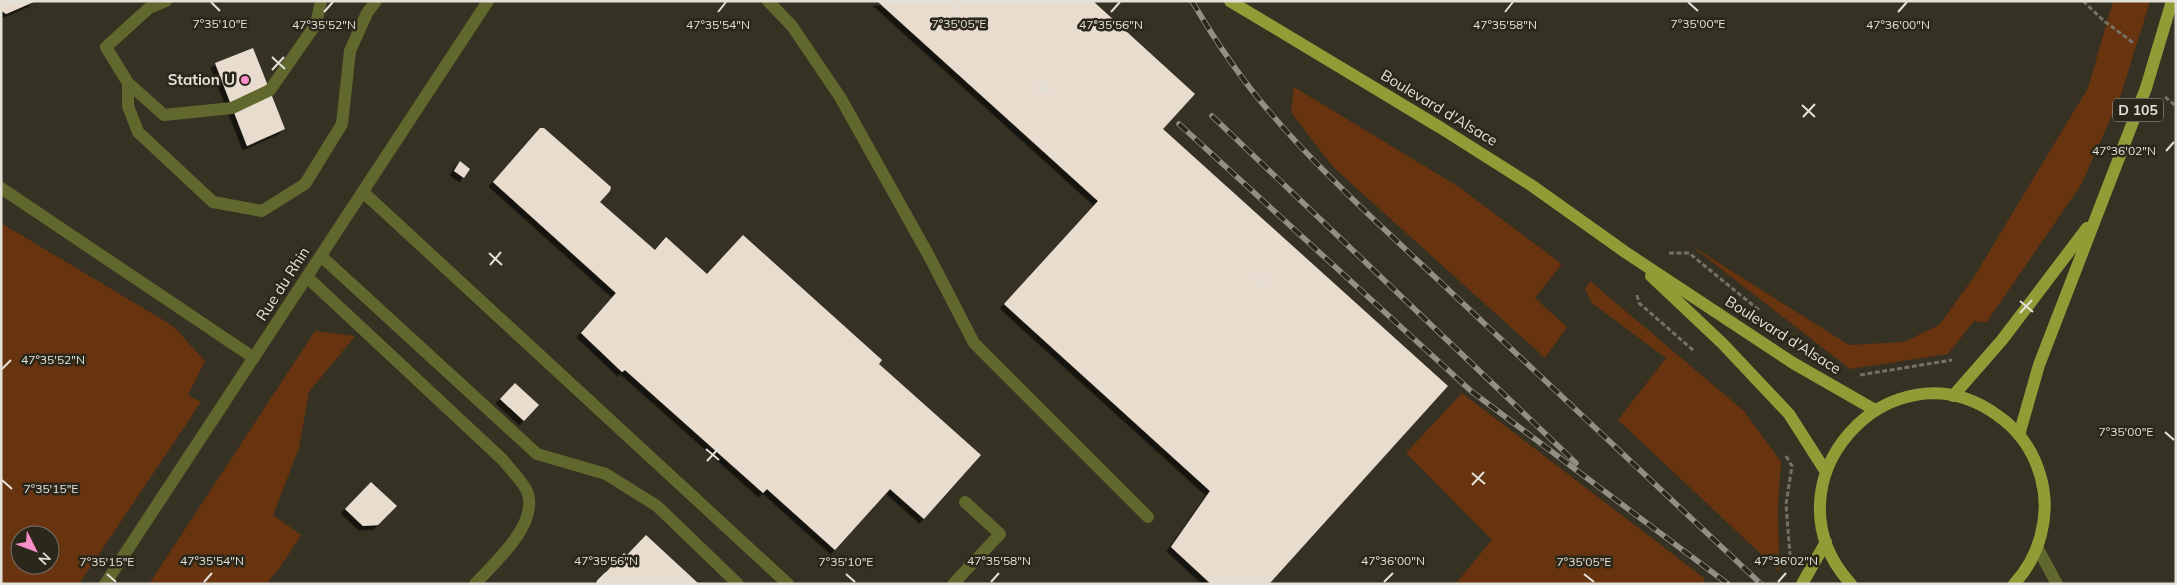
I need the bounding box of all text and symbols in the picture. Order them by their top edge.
text: 7°35'10"E [193,16,247,31]
text: 7°35'05"E [932,16,986,31]
text: 7°35'00"E [1671,16,1725,31]
text: 47°35'52"N [292,17,356,32]
text: 47°35'54"N [686,17,750,32]
text: 47°35'56"N [1079,17,1143,32]
text: 47°35'58"N [1473,17,1537,32]
text: 47°36'00"N [1866,17,1930,32]
street label: Boulevard d'Alsace [1377,65,1501,150]
place label: Station U [168,70,235,89]
marker: Station U [239,74,251,86]
road number: D 105 [2113,98,2163,122]
text: 47°36'02"N [2092,143,2156,158]
street label: Rue du Rhin [252,243,313,324]
street label: Boulevard d'Alsace [1722,291,1845,378]
text: 47°35'52"N [21,352,85,367]
text: 7°35'00"E [2099,424,2153,439]
text: 7°35'15"E [24,481,78,496]
north arrow [10,525,60,575]
text: N [34,549,55,569]
text: 47°35'54"N [180,553,244,568]
text: 47°35'56"N [574,553,638,568]
text: 47°35'58"N [967,553,1031,568]
text: 47°36'00"N [1361,553,1425,568]
text: 47°36'02"N [1754,553,1818,568]
text: 7°35'15"E [80,554,134,569]
text: 7°35'10"E [819,554,873,569]
text: 7°35'05"E [1557,554,1611,569]

